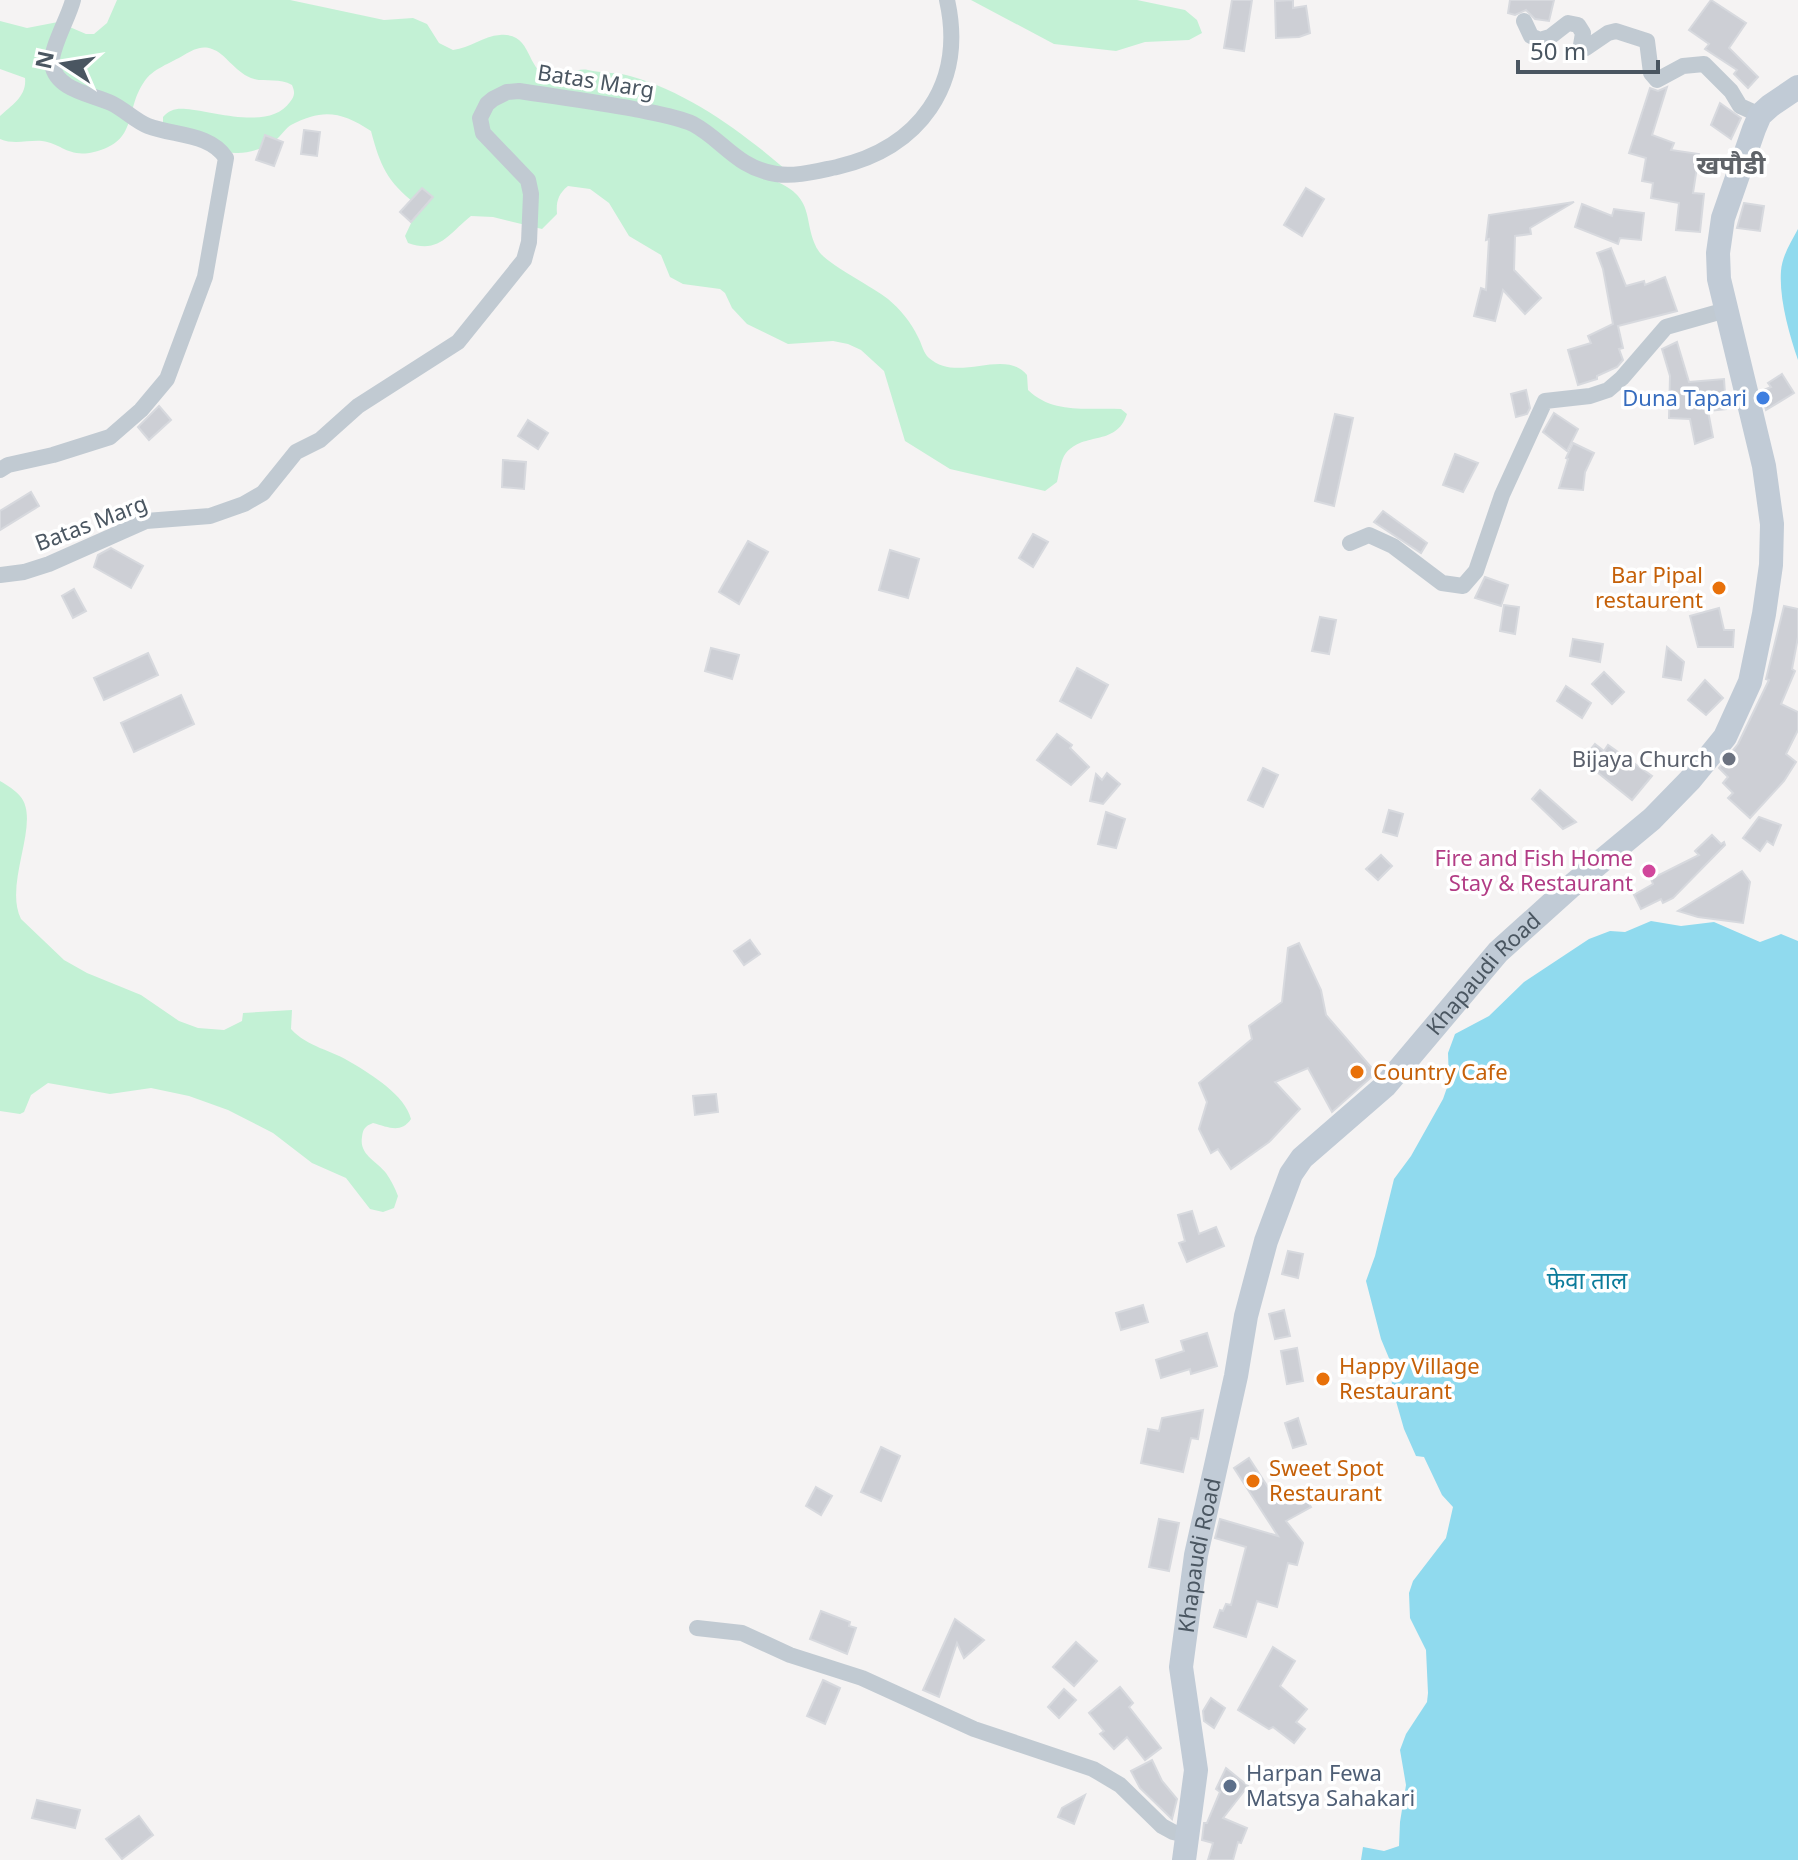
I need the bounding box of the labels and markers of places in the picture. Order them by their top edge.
place label: Duna Tapari [1622,382,1747,412]
marker: Duna Tapari [1754,389,1772,407]
place label: Bar Pipal restaurent [1595,559,1703,614]
marker: Bar Pipal restaurent [1710,579,1728,597]
place label: Bijaya Church [1572,743,1713,773]
marker: Bijaya Church [1720,750,1738,768]
place label: Fire and Fish Home Stay & Restaurant [1434,842,1633,897]
marker: Fire and Fish Home Stay & Restaurant [1640,862,1658,880]
place label: Country Cafe [1373,1056,1508,1086]
marker: Country Cafe [1348,1063,1366,1081]
place label: Happy Village Restaurant [1339,1350,1480,1405]
marker: Happy Village Restaurant [1314,1370,1332,1388]
place label: Sweet Spot Restaurant [1269,1452,1384,1507]
marker: Sweet Spot Restaurant [1244,1472,1262,1490]
place label: Harpan Fewa Matsya Sahakari [1246,1757,1415,1812]
marker: Harpan Fewa Matsya Sahakari [1221,1777,1239,1795]

